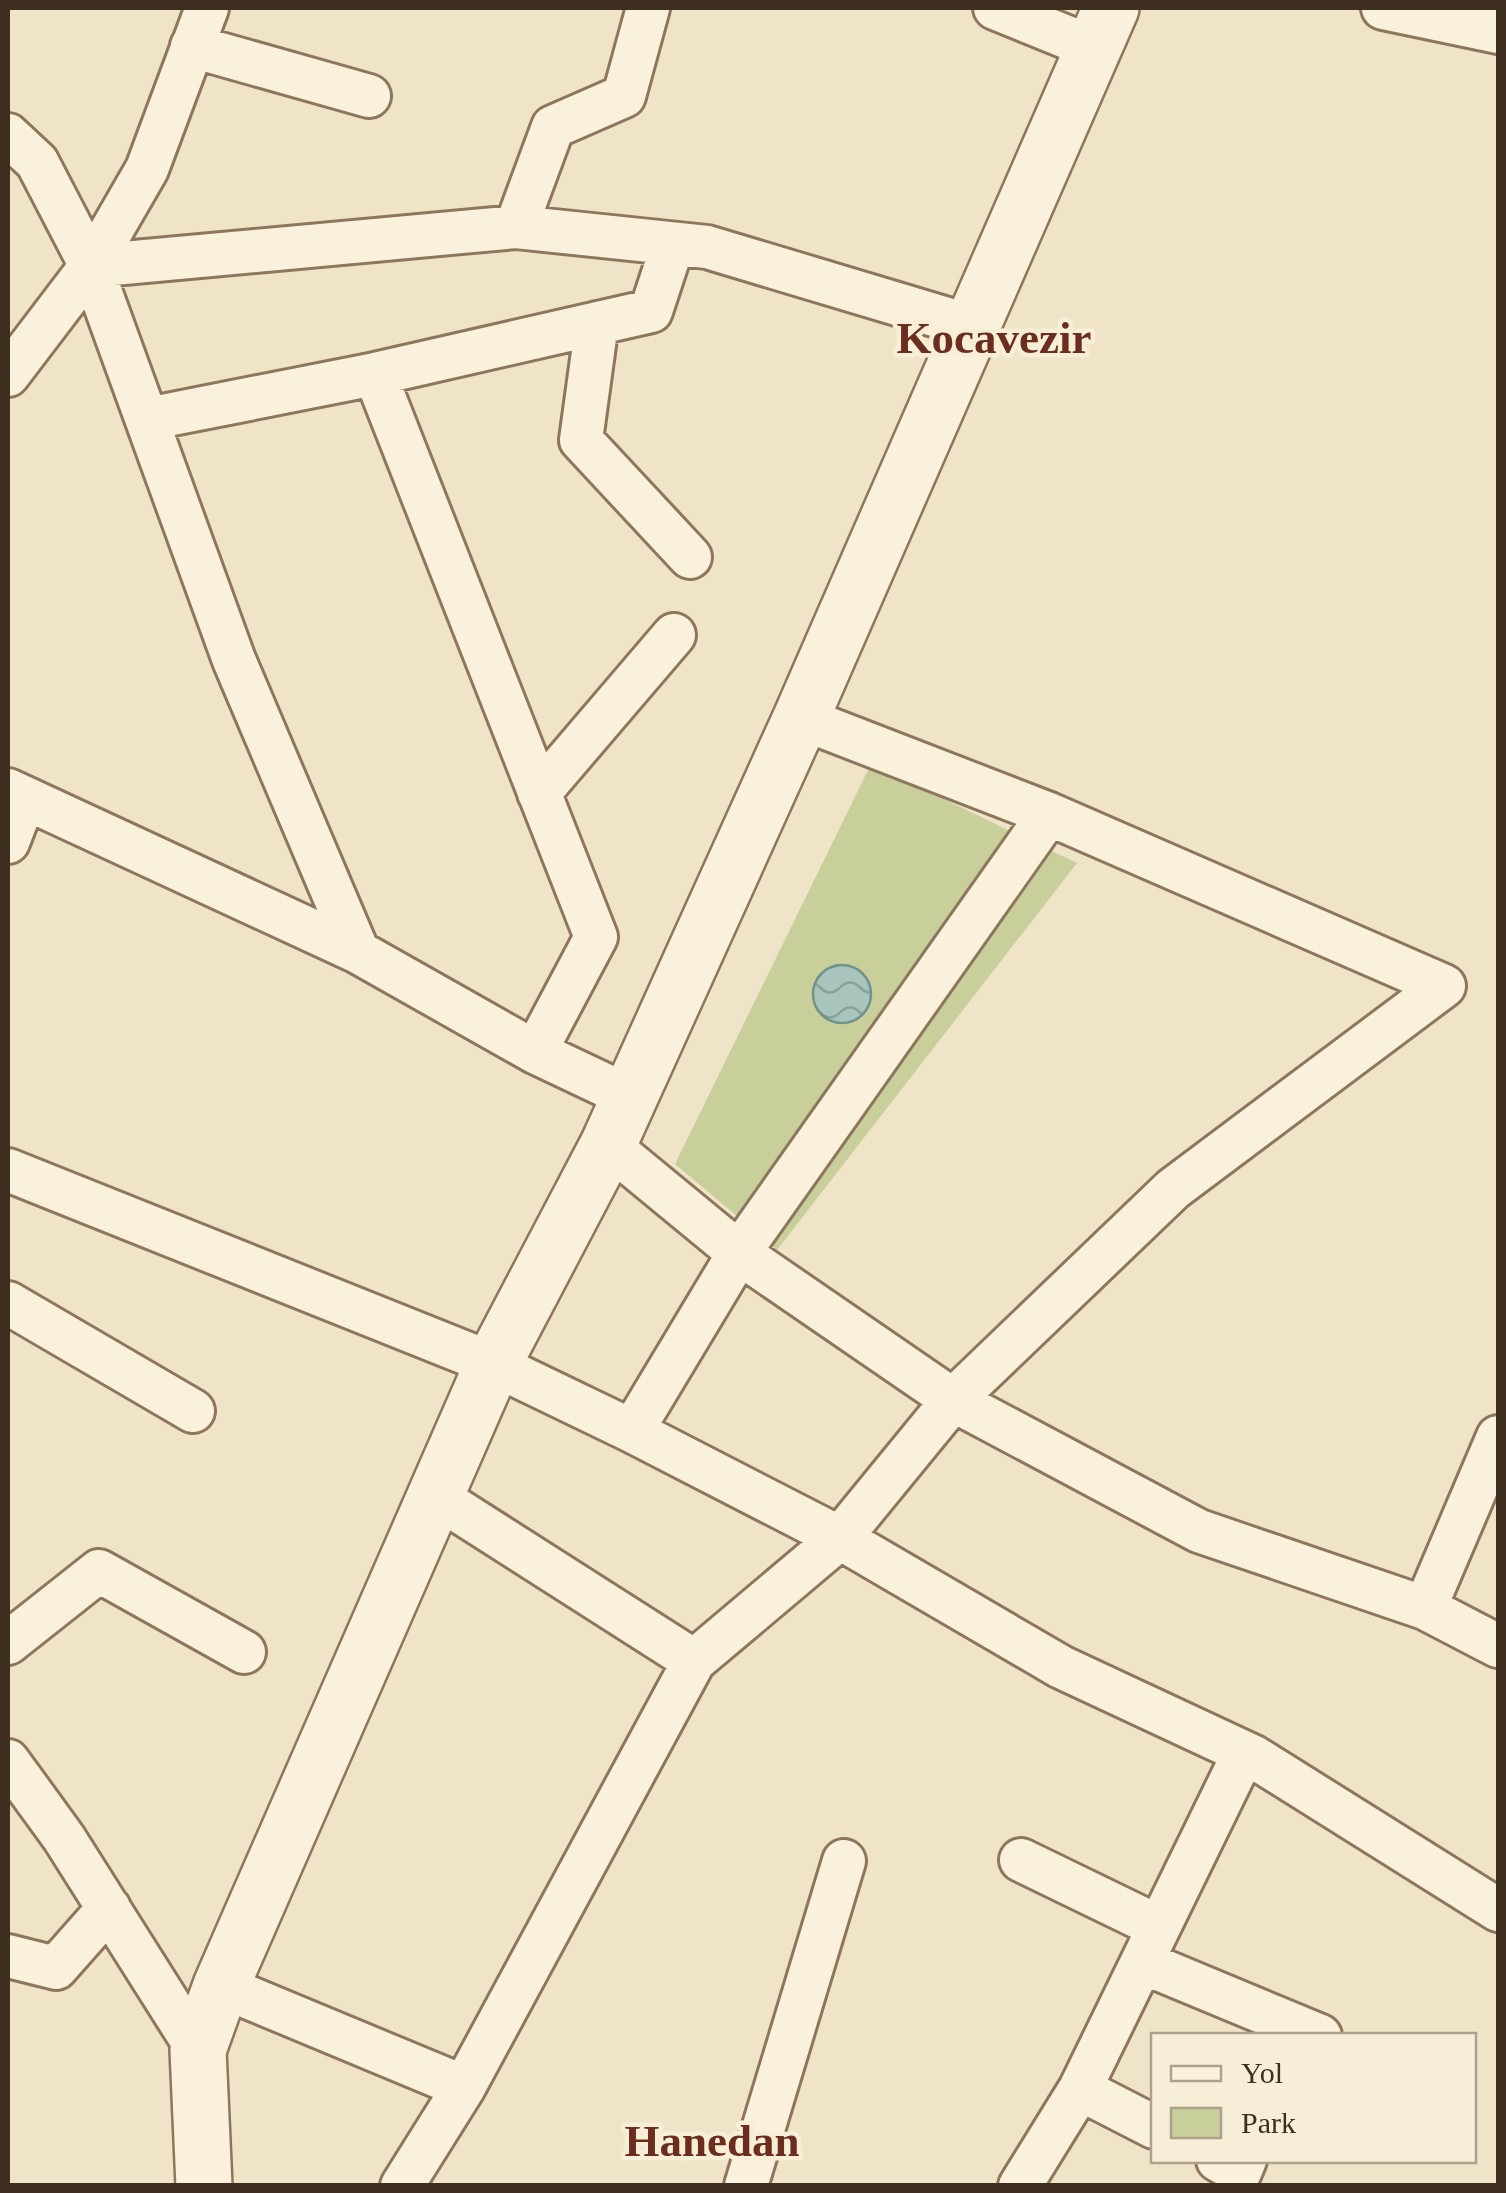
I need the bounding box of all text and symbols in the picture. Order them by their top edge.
district label: Kocavezir [897,313,1091,363]
legend [1151,2033,1476,2163]
text: Yol [1241,2056,1283,2089]
text: Park [1241,2106,1296,2139]
district label: Hanedan [624,2116,800,2166]

